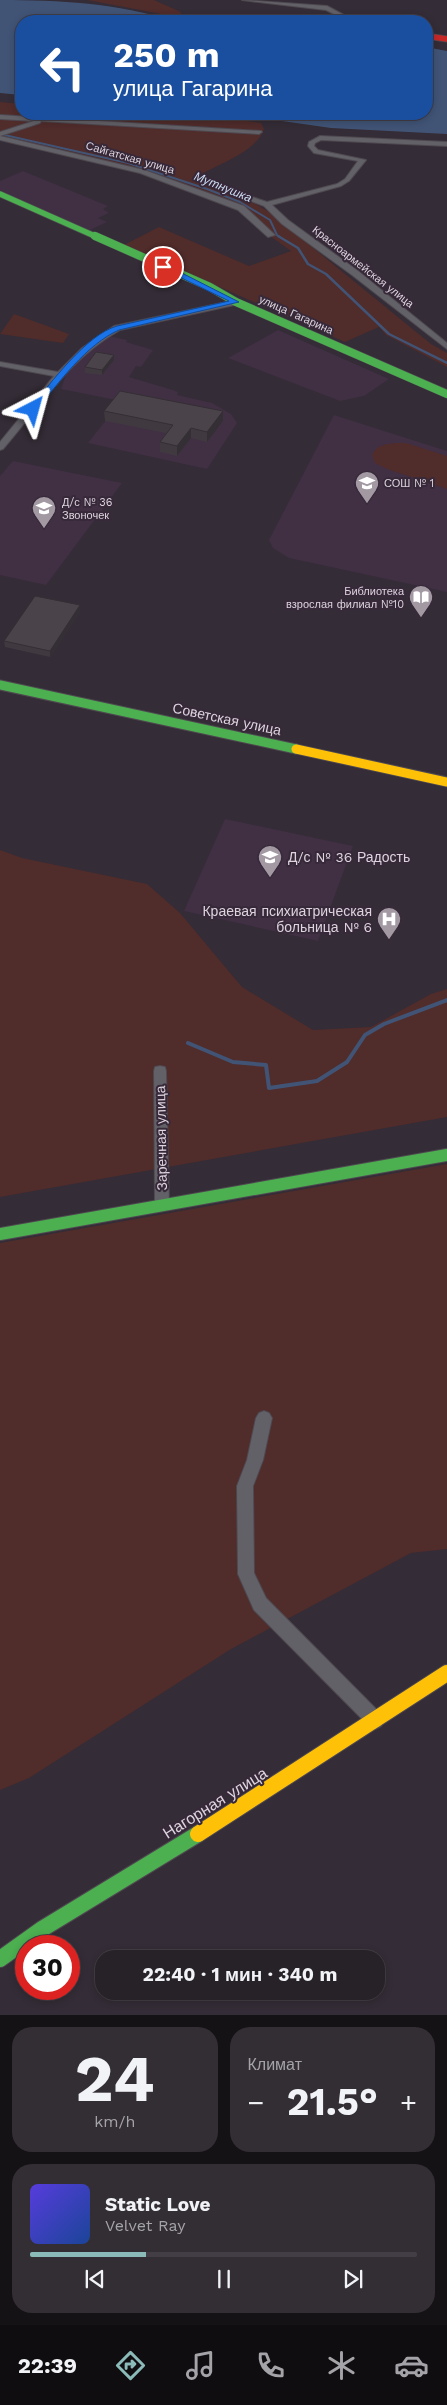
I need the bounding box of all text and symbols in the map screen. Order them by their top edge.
text: 250 m [113,34,220,76]
icon: left [30,35,95,100]
text: улица Гагарина [113,76,273,101]
street label: Сайгатская улица [84,139,177,177]
water label: Мутнушка [192,169,254,205]
street label: Красноармейская улица [310,223,417,311]
pin [142,246,184,288]
icon: arrive [149,253,177,281]
street label: улица Гагарина [257,293,336,338]
position arrow [6,382,58,434]
school or university icon: СОШ № 1 [354,470,380,504]
place label: СОШ № 1 [384,477,434,490]
school or university icon: Д/с № 36 Звоночек [31,495,57,529]
place label: Д/с № 36 Звоночек [62,496,113,522]
library icon: Библиотека взрослая филиал №10 [408,584,434,618]
place label: Библиотека взрослая филиал №10 [286,585,405,611]
street label: Советская улица [171,700,283,738]
school or university icon: Д/с № 36 Радость [257,844,283,878]
place label: Д/с № 36 Радость [288,849,410,865]
place label: Краевая психиатрическая больница № 6 [202,903,372,935]
hospital icon: Краевая психиатрическая больница № 6 [376,906,402,940]
street label: Заречная улица [152,1085,170,1191]
street label: Нагорная улица [159,1763,271,1843]
speed limit sign: 30 [15,1935,80,2000]
text: 22:40 · 1 мин · 340 m [143,1963,337,1986]
text: 24 [75,2041,155,2117]
text: Климат [248,2055,302,2074]
text: 21.5° [287,2080,378,2124]
text: − [248,2086,264,2119]
text: + [400,2086,417,2119]
text: km/h [94,2112,135,2131]
text: Static Love [105,2193,210,2216]
text: Velvet Ray [105,2216,185,2235]
icon: previous [81,2265,109,2293]
icon: pause [210,2265,238,2293]
icon: next [339,2265,367,2293]
icon: directions [113,2348,148,2383]
icon: music [183,2348,218,2383]
icon: phone [253,2348,288,2383]
icon: climate [324,2348,359,2383]
icon: car [394,2348,429,2383]
text: 22:39 [18,2353,77,2378]

